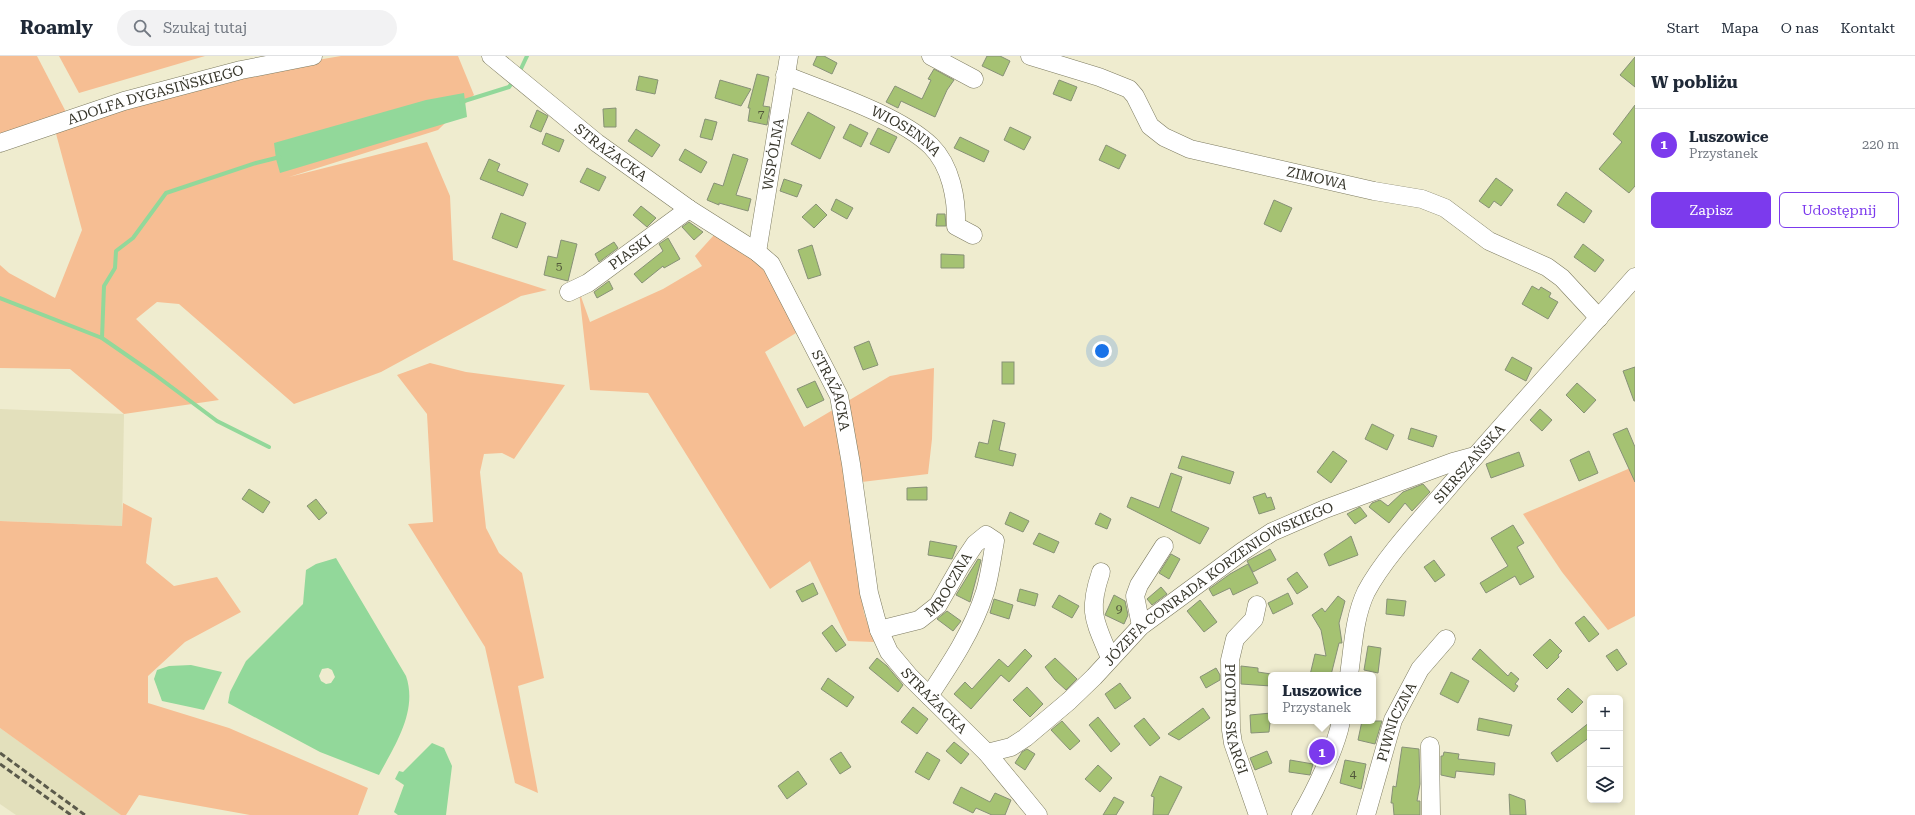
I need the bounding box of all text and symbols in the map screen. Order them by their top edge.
search box [117,10,397,46]
text: Roamly [20,16,93,39]
icon: search [131,17,153,39]
text: Szukaj tutaj [163,19,247,37]
text: Start [1667,20,1699,36]
text: Mapa [1721,20,1759,36]
text: O nas [1781,20,1819,36]
text: Kontakt [1841,20,1895,36]
street label: ADOLFA DYGASIŃSKIEGO [65,62,245,128]
text: W pobliżu [1651,72,1738,92]
street label: WIOSENNA [869,103,944,159]
house number: 7 [758,107,765,121]
street label: WSPÓLNA [759,117,787,192]
street label: STRAŻACKA [572,120,651,185]
text: Luszowice [1689,128,1769,146]
text: 1 [1660,137,1668,152]
text: 220 m [1862,137,1899,152]
text: Przystanek [1689,146,1758,161]
street label: ZIMOWA [1285,163,1349,193]
button: Zapisz [1651,192,1771,228]
button: Udostępnij [1779,192,1899,228]
street label: PIASKI [606,232,654,273]
house number: 5 [556,259,563,273]
your location [1092,341,1112,361]
street label: STRAŻACKA [809,347,853,432]
street label: SIERSZAŃSKA [1430,421,1508,506]
street label: JÓZEFA CONRADA KORZENIOWSKIEGO [1100,499,1336,669]
street label: MROCZNA [922,549,975,620]
house number: 9 [1116,602,1123,616]
street label: PIOTRA SKARGI [1222,663,1251,776]
street label: STRAŻACKA [898,665,970,737]
popup [1268,672,1376,724]
street label: PIWNICZNA [1374,679,1420,764]
text: Luszowice [1282,682,1362,700]
map controls [1587,695,1623,803]
button: + [1587,695,1623,731]
text: Przystanek [1282,700,1351,715]
button: − [1587,731,1623,767]
pin: 1 [1309,737,1335,767]
house number: 4 [1350,767,1357,781]
button: layers [1587,767,1623,803]

